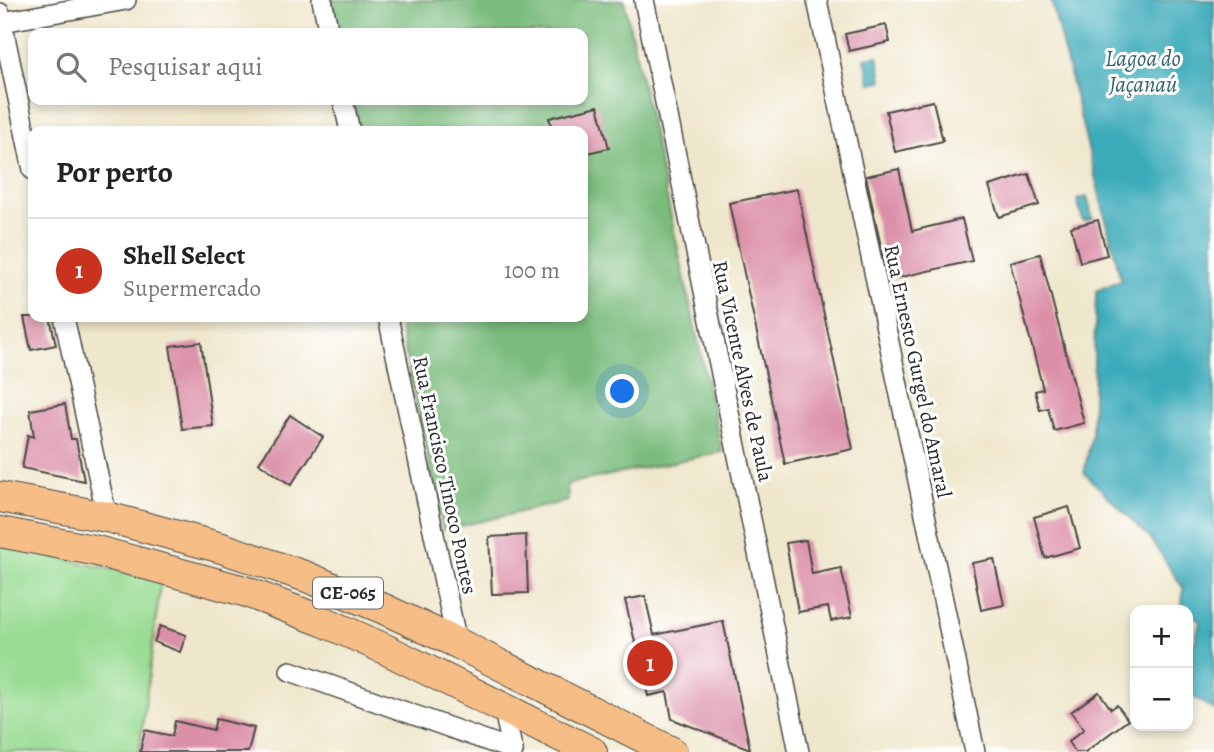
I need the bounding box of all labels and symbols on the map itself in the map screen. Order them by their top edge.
water label: Lagoa do Jaçanaú [1105,43,1181,100]
street label: Rua Ernesto Gurgel do Amaral [877,242,959,500]
street label: Rua Vicente Alves de Paula [706,258,780,484]
street label: Rua Francisco Tinoco Pontes [406,353,484,597]
your location [605,374,639,408]
road number: CE-065 [313,578,383,608]
pin: 1 [627,637,673,689]

